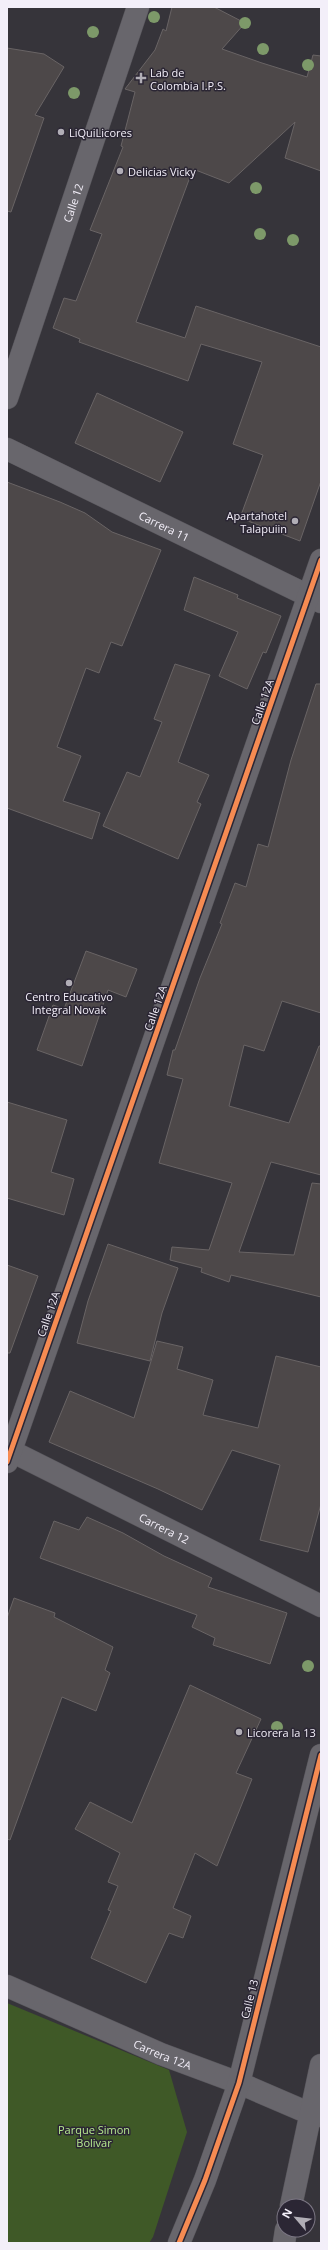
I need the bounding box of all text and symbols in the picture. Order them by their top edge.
place label: Lab de Colombia I.P.S. [150,65,226,93]
marker: Lab de Colombia I.P.S. [135,72,147,84]
place label: LiQuiLicores [69,125,132,140]
marker: LiQuiLicores [56,127,66,137]
place label: Delicias Vicky [128,164,196,179]
marker: Delicias Vicky [115,166,125,176]
street label: Calle 12 [59,181,86,224]
street label: Carrera 11 [137,507,192,544]
place label: Apartahotel Talapuiin [226,508,287,536]
marker: Apartahotel Talapuiin [290,516,300,526]
street label: Calle 12A [247,677,277,727]
marker: Centro Educativo Integral Novak [64,978,74,988]
street label: Calle 12A [140,983,170,1033]
place label: Centro Educativo Integral Novak [25,989,113,1017]
street label: Calle 12A [33,1289,63,1339]
street label: Carrera 12 [137,1509,192,1547]
place label: Licorera la 13 [247,1725,316,1740]
marker: Licorera la 13 [234,1727,244,1737]
street label: Calle 13 [237,1978,261,2020]
street label: Carrera 12A [131,2035,194,2072]
park label: Parque Simon Bolivar [58,2122,130,2150]
north arrow [276,2198,316,2238]
text: N [278,2206,295,2221]

